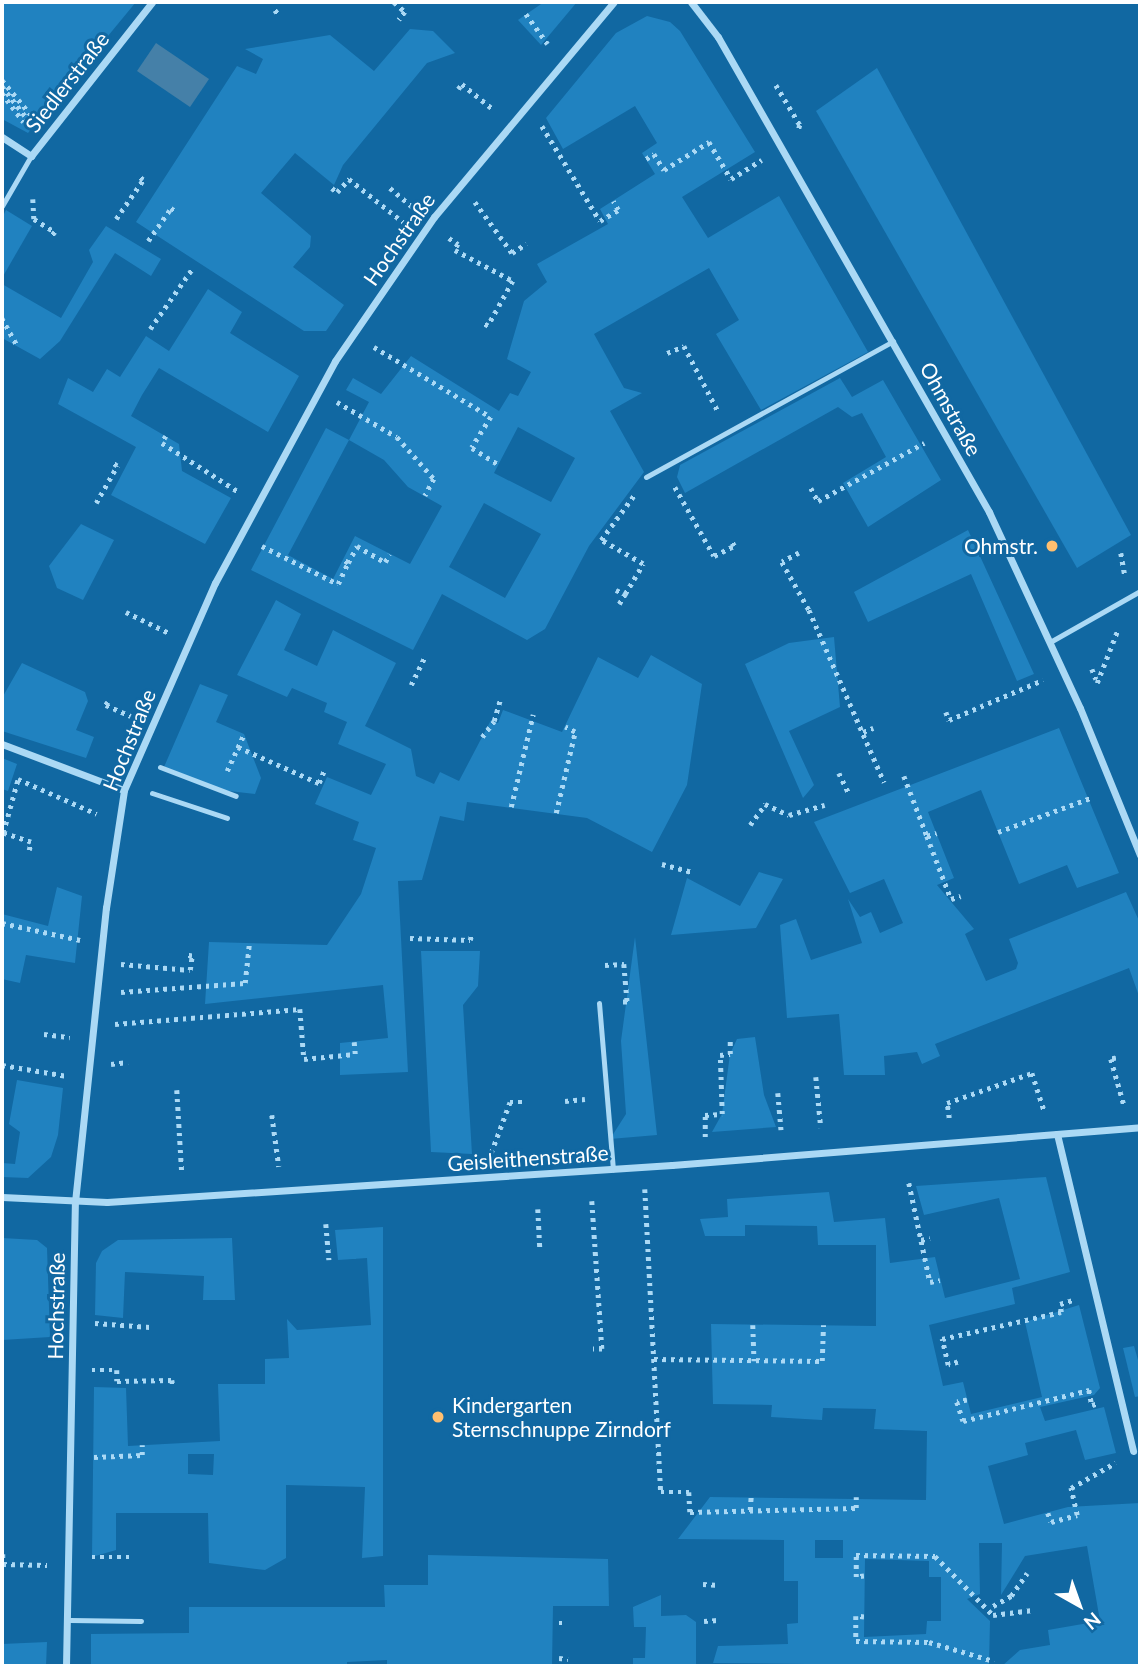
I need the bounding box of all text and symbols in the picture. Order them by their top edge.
street label: Siedlerstraße [20,27,114,137]
street label: Hochstraße [358,188,440,290]
street label: Ohmstraße [915,358,987,460]
place label: Ohmstr. [964,533,1038,559]
marker: Ohmstr. [1044,538,1060,554]
street label: Hochstraße [97,686,161,794]
street label: Geisleithenstraße [447,1140,609,1176]
street label: Hochstraße [42,1252,70,1360]
place label: Kindergarten Sternschnuppe Zirndorf [452,1392,671,1442]
marker: Kindergarten Sternschnuppe Zirndorf [430,1409,446,1425]
north arrow [1044,1570,1114,1640]
text: N [1080,1608,1106,1635]

